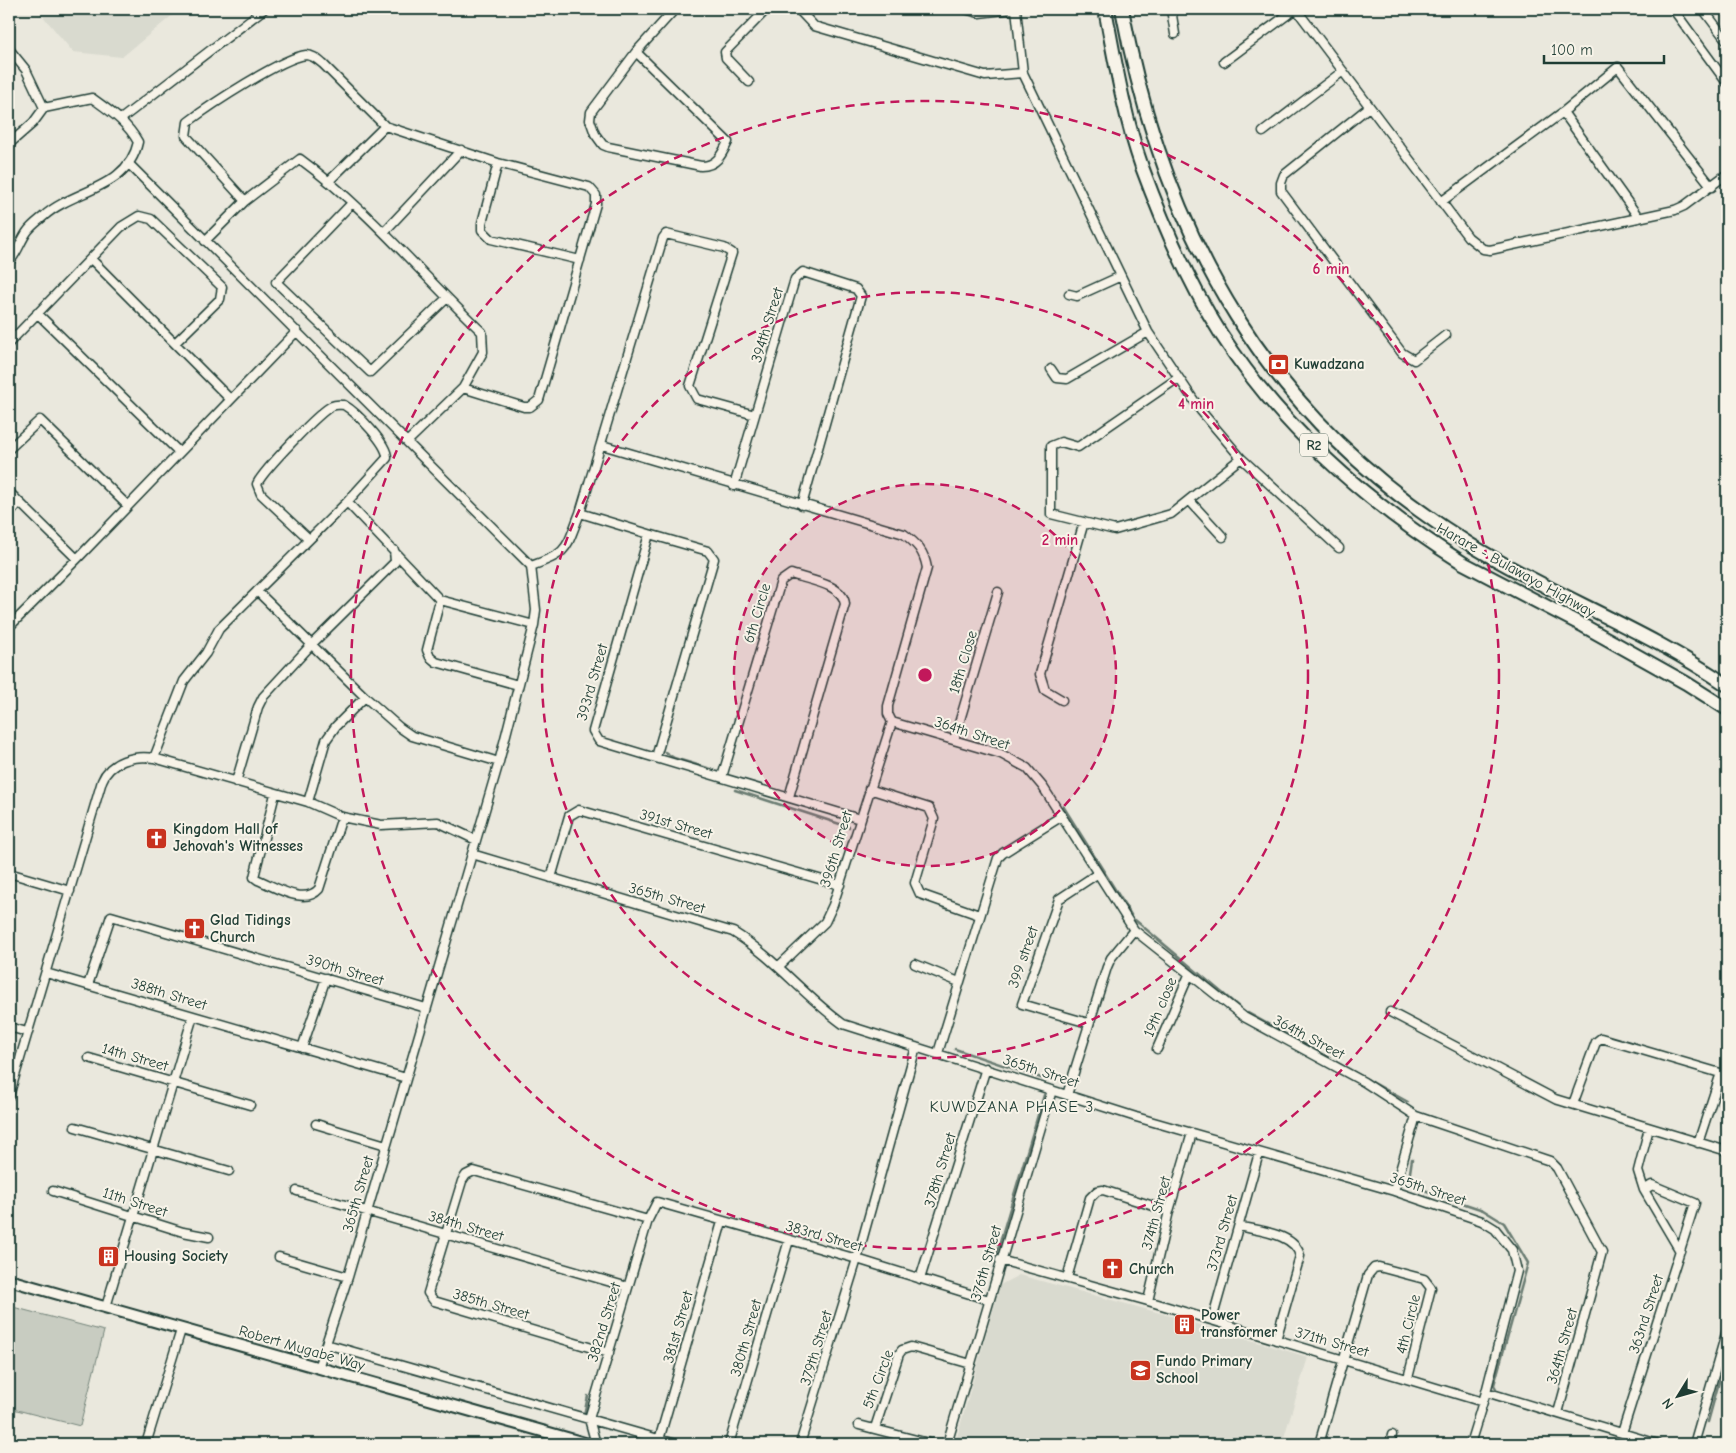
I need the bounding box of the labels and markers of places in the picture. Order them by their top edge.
bank icon: Kuwadzana [1266,352,1290,376]
place label: Kuwadzana [1294,355,1365,373]
centre of rings [916,666,934,684]
place label: Kingdom Hall of Jehovah's Witnesses [173,820,303,855]
church icon: Kingdom Hall of Jehovah's Witnesses [145,826,169,850]
place label: Glad Tidings Church [210,911,291,946]
church icon: Glad Tidings Church [182,917,206,941]
building icon: Housing Society [96,1244,120,1268]
place label: Housing Society [124,1247,228,1265]
church icon: Church [1101,1257,1125,1281]
place label: Church [1129,1260,1174,1278]
place label: Power transformer [1200,1306,1277,1341]
building icon: Power transformer [1173,1312,1197,1336]
place label: Fundo Primary School [1156,1352,1252,1387]
school or university icon: Fundo Primary School [1128,1358,1152,1382]

